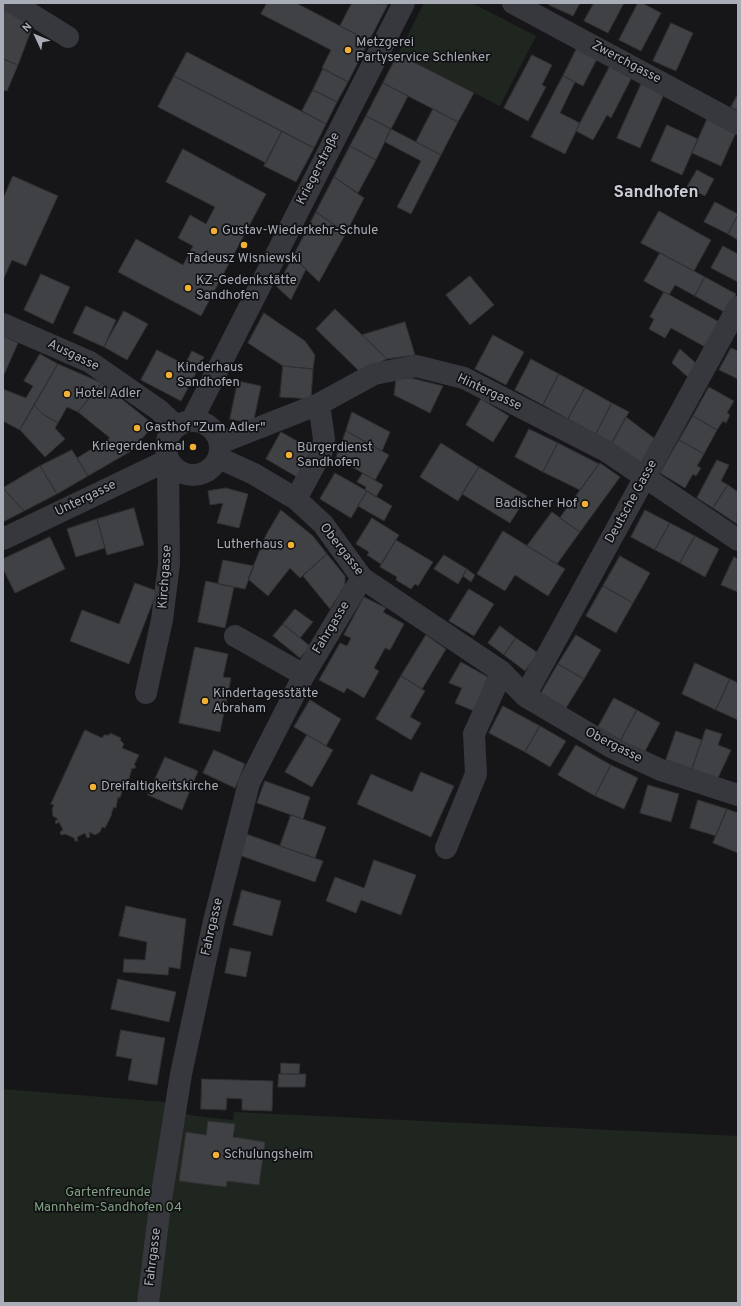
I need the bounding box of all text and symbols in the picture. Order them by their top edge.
north arrow [16,16,56,56]
text: N [20,20,35,35]
place label: Metzgerei Partyservice Schlenker [356,35,490,66]
street label: Zwerchgasse [589,38,663,88]
marker: Metzgerei Partyservice Schlenker [343,45,353,55]
street label: Kriegerstraße [294,130,344,208]
district label: Sandhofen [614,184,698,204]
place label: Gustav-Wiederkehr-Schule [222,223,378,239]
marker: Gustav-Wiederkehr-Schule [209,226,219,236]
marker: Tadeusz Wisniewski [239,240,249,250]
place label: Tadeusz Wisniewski [187,251,301,267]
place label: KZ-Gedenkstätte Sandhofen [196,273,297,304]
marker: KZ-Gedenkstätte Sandhofen [183,283,193,293]
street label: Ausgasse [45,337,101,375]
place label: Kinderhaus Sandhofen [177,360,243,391]
marker: Kinderhaus Sandhofen [164,370,174,380]
street label: Hintergasse [454,371,524,415]
place label: Hotel Adler [75,386,141,402]
marker: Hotel Adler [62,389,72,399]
place label: Gasthof "Zum Adler" [145,420,265,436]
marker: Gasthof "Zum Adler" [132,423,142,433]
place label: Kriegerdenkmal [92,439,185,455]
place label: Bürgerdienst Sandhofen [297,440,373,471]
marker: Kriegerdenkmal [188,442,198,452]
marker: Bürgerdienst Sandhofen [284,450,294,460]
street label: Deutsche Gasse [603,458,661,546]
street label: Untergasse [53,478,119,520]
place label: Badischer Hof [495,496,577,512]
marker: Badischer Hof [580,499,590,509]
street label: Obergasse [316,521,366,579]
place label: Lutherhaus [216,537,283,553]
marker: Lutherhaus [286,540,296,550]
street label: Kirchgasse [156,545,176,609]
street label: Fahrgasse [310,599,354,657]
place label: Kindertagesstätte Abraham [213,686,318,717]
marker: Kindertagesstätte Abraham [200,696,210,706]
street label: Obergasse [582,725,644,767]
place label: Dreifaltigkeitskirche [101,779,218,795]
marker: Dreifaltigkeitskirche [88,782,98,792]
street label: Fahrgasse [199,897,227,957]
place label: Schulungsheim [224,1147,313,1163]
marker: Schulungsheim [211,1150,221,1160]
park label: Gartenfreunde Mannheim-Sandhofen 04 [34,1185,182,1216]
street label: Fahrgasse [143,1227,165,1287]

